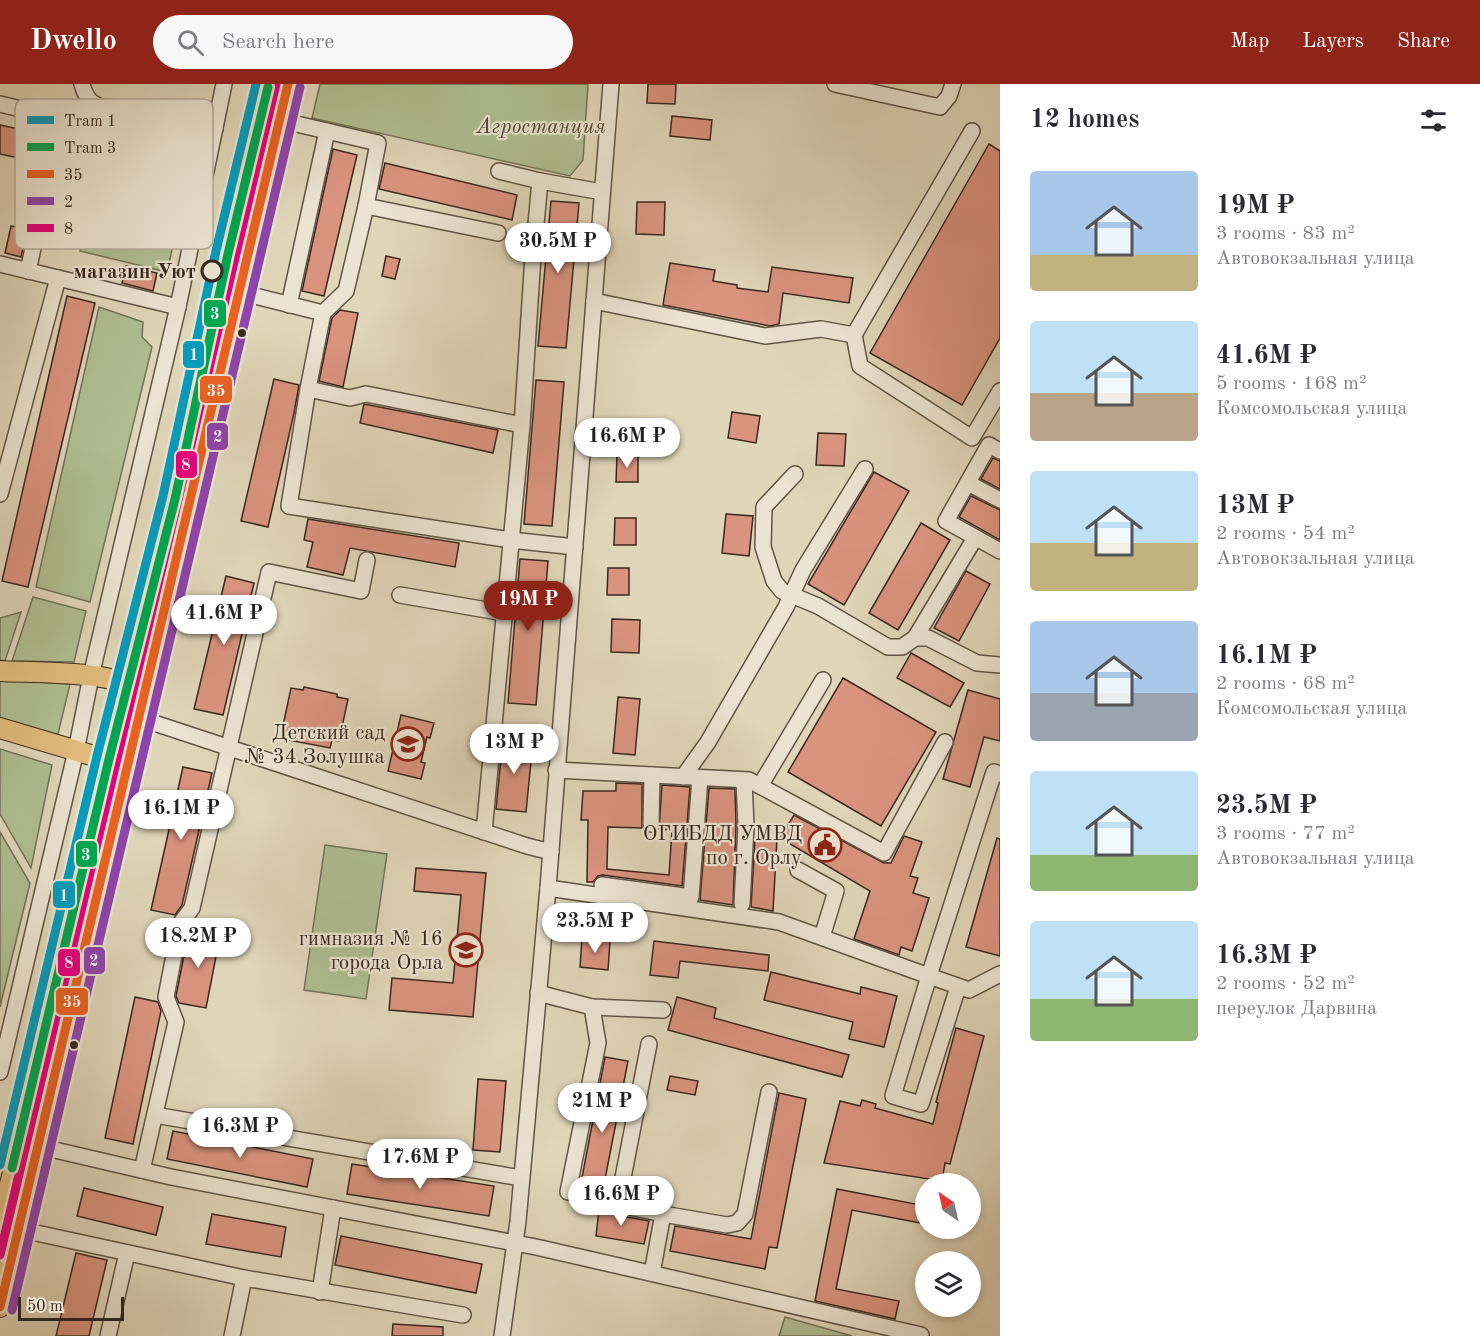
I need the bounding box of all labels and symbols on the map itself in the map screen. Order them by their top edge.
legend [15,99,213,249]
text: Tram 1 [64,114,116,130]
park label: Агростанция [475,117,606,138]
text: Tram 3 [64,141,116,157]
text: 35 [64,168,83,184]
text: 2 [64,195,73,211]
text: 8 [64,222,73,238]
pin: 30.5M ₽ [503,223,613,274]
marker: магазин Уют [201,260,223,282]
place label: магазин Уют [74,262,196,283]
line badge: 3 [203,299,227,328]
text: 3 [210,307,220,323]
unlabelled marker [236,327,248,339]
line badge: 1 [182,340,205,369]
text: 1 [189,348,199,364]
line badge: 35 [199,375,233,404]
text: 35 [207,384,225,400]
pin: 16.6M ₽ [572,418,682,469]
line badge: 2 [206,422,229,451]
text: 2 [213,430,223,446]
line badge: 8 [175,450,198,479]
text: 8 [181,458,191,474]
pin: 19M ₽ [486,581,570,632]
pin: 41.6M ₽ [169,595,279,646]
place label: Детский сад № 34 Золушка [244,723,386,768]
pin: 13M ₽ [472,724,556,775]
school or university icon: Детский сад № 34 Золушка [390,726,426,762]
pin: 16.1M ₽ [126,790,236,841]
place label: ОГИБДД УМВД по г. Орлу [643,824,802,869]
public building icon: ОГИБДД УМВД по г. Орлу [807,827,843,863]
line badge: 3 [75,840,98,868]
text: 3 [81,848,91,864]
line badge: 1 [52,880,76,909]
text: 1 [59,889,69,905]
pin: 23.5M ₽ [540,903,650,954]
pin: 18.2M ₽ [143,918,253,969]
place label: гимназия № 16 города Орла [299,929,443,974]
school or university icon: гимназия № 16 города Орла [448,932,484,968]
line badge: 2 [83,946,106,975]
line badge: 8 [57,948,81,977]
text: 2 [89,954,99,970]
text: 8 [64,956,74,972]
line badge: 35 [55,987,89,1016]
text: 35 [63,995,81,1011]
unlabelled marker [68,1039,80,1051]
pin: 21M ₽ [560,1083,644,1134]
pin: 16.3M ₽ [185,1108,295,1159]
pin: 17.6M ₽ [365,1139,475,1190]
north arrow [915,1173,981,1239]
pin: 16.6M ₽ [566,1176,676,1227]
scale bar [18,1294,124,1322]

